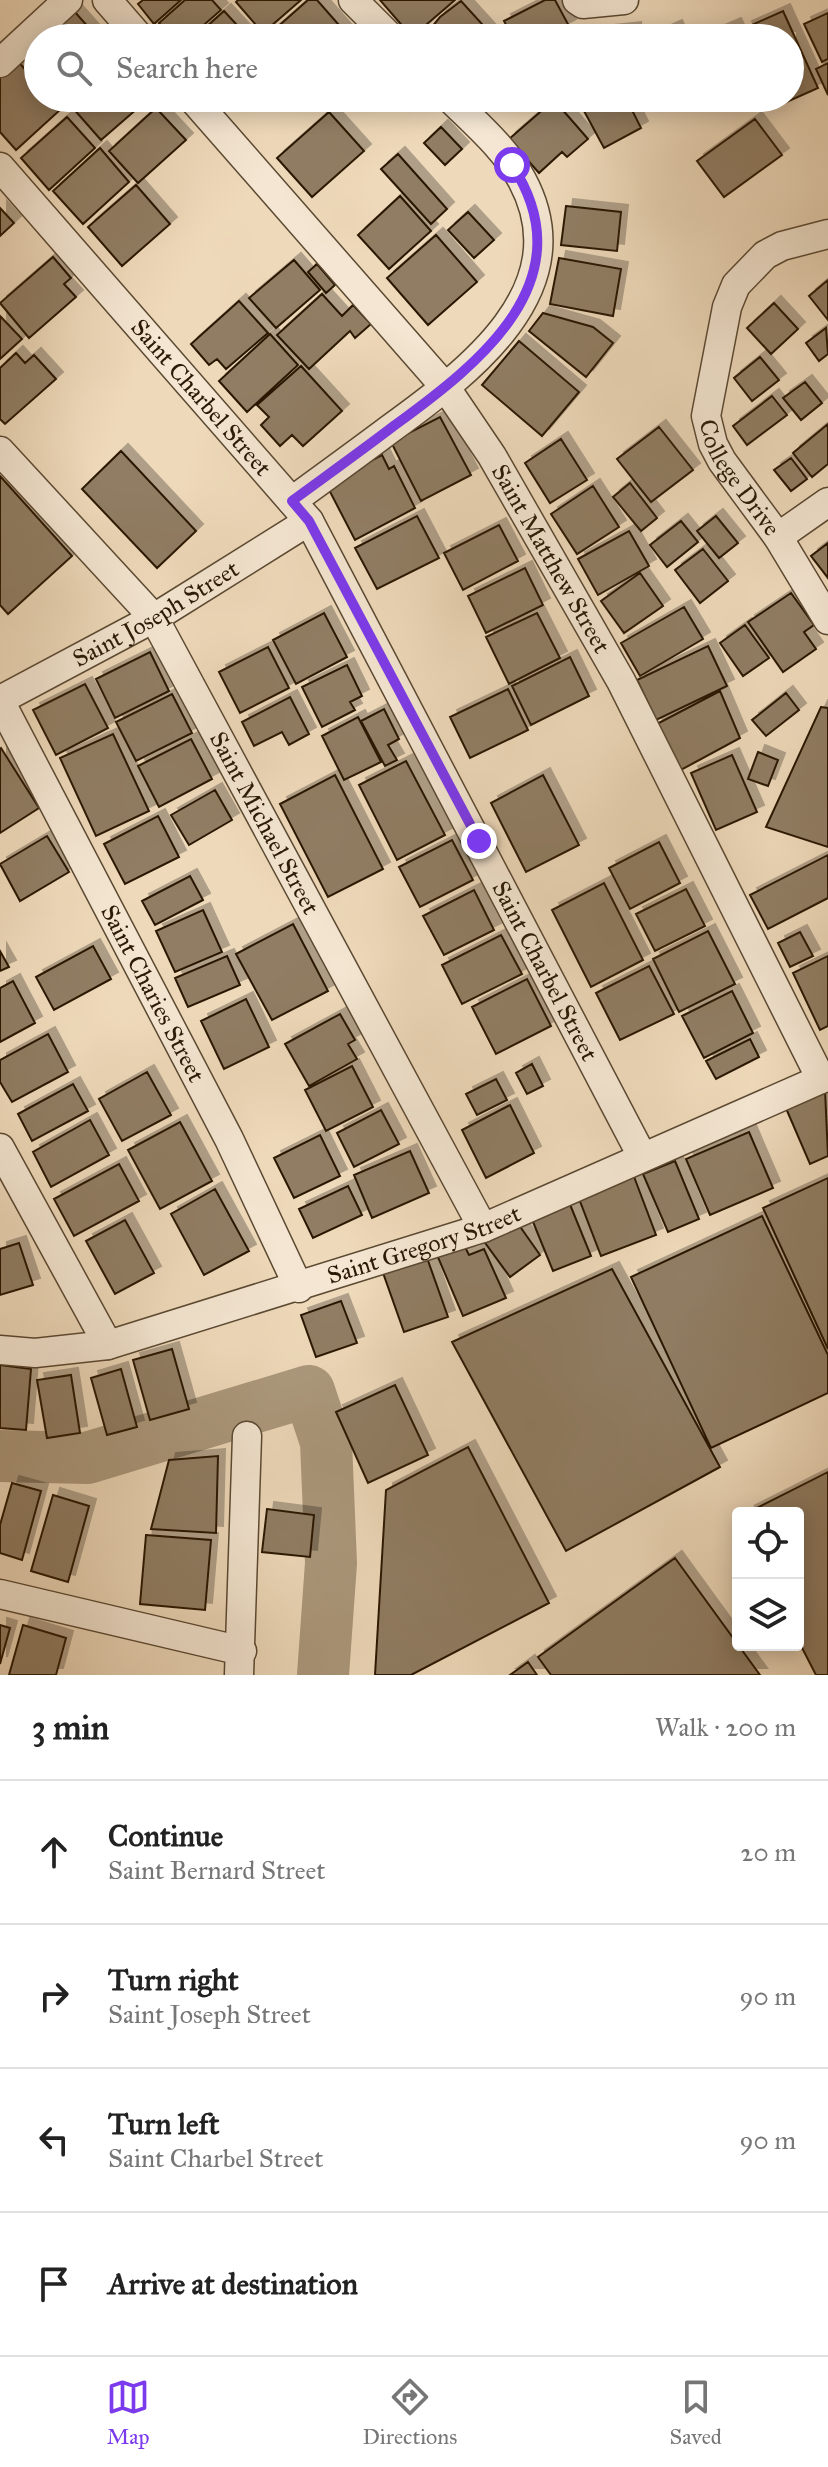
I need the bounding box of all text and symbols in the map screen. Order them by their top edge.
search box [24,24,804,112]
icon: search [52,46,96,90]
text: Search here [116,50,258,86]
route start [494,147,530,183]
street label: Saint Charbel Street [125,313,278,483]
street label: College Drive [692,416,787,542]
street label: Saint Matthew Street [485,459,617,659]
street label: Saint Joseph Street [67,553,245,674]
street label: Saint Michael Street [203,726,326,920]
route end [461,823,497,859]
street label: Saint Charbel Street [485,876,605,1066]
street label: Saint Charies Street [94,900,212,1088]
street label: Saint Gregory Street [324,1198,526,1291]
map controls [732,1507,804,1651]
button: locate [732,1507,804,1579]
button: layers [732,1579,804,1651]
text: 3 min [32,1707,109,1748]
text: Walk · 200 m [655,1711,796,1743]
text: Continue [108,1818,223,1854]
icon: ahead [32,1830,76,1874]
text: 20 m [741,1836,796,1868]
text: Saint Bernard Street [108,1854,326,1886]
text: Turn right [108,1962,239,1998]
icon: right [32,1974,76,2018]
text: 90 m [739,1980,796,2012]
text: Saint Joseph Street [108,1998,311,2030]
text: Turn left [108,2106,219,2142]
icon: left [32,2118,76,2162]
text: 90 m [739,2124,796,2156]
text: Saint Charbel Street [108,2142,323,2174]
icon: arrive [32,2262,76,2306]
text: Arrive at destination [108,2266,358,2302]
tab: Map [106,2375,150,2450]
tab: Directions [362,2375,457,2450]
tab: Saved [670,2375,722,2450]

